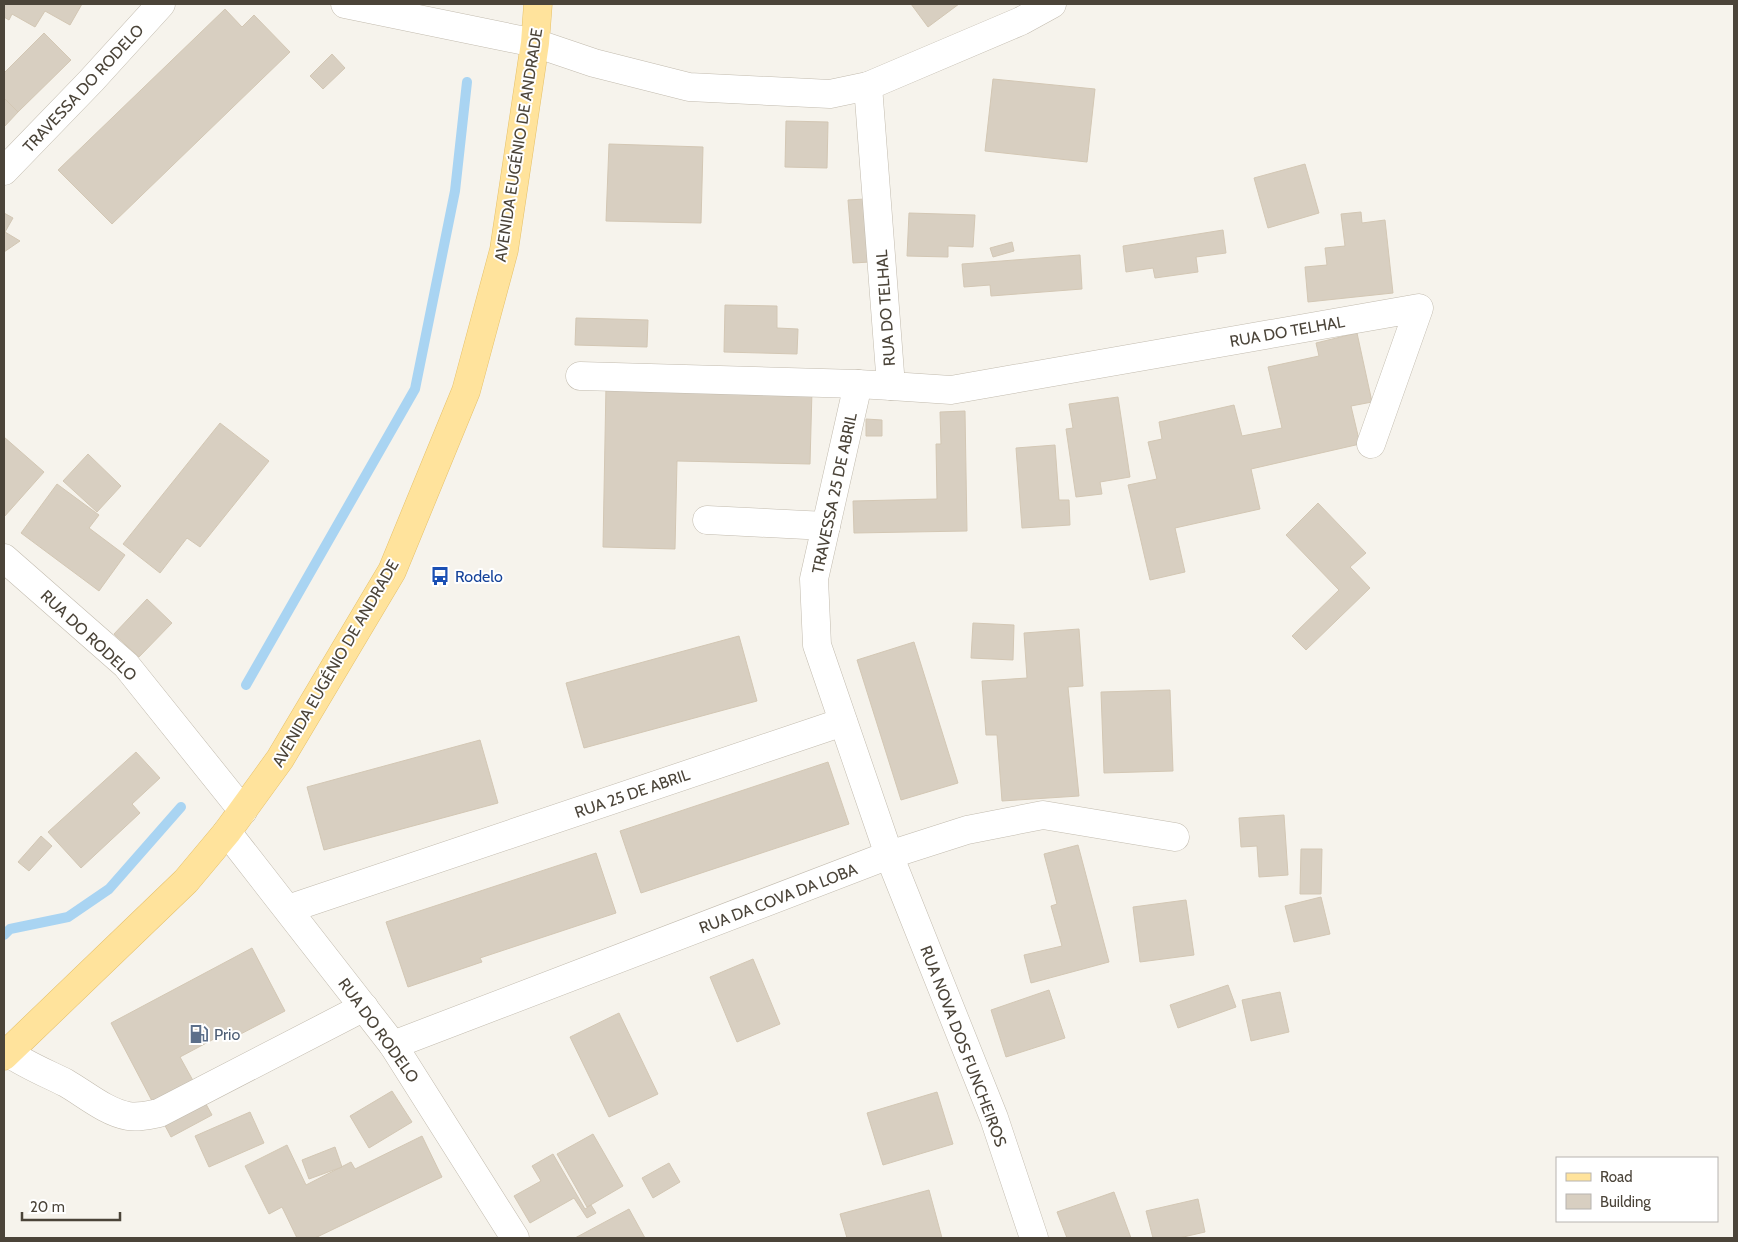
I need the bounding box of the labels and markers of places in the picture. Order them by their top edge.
bus stop icon: Rodelo [429,565,451,587]
place label: Rodelo [455,567,503,586]
fuel station icon: Prio [188,1023,210,1045]
place label: Prio [214,1025,240,1044]

